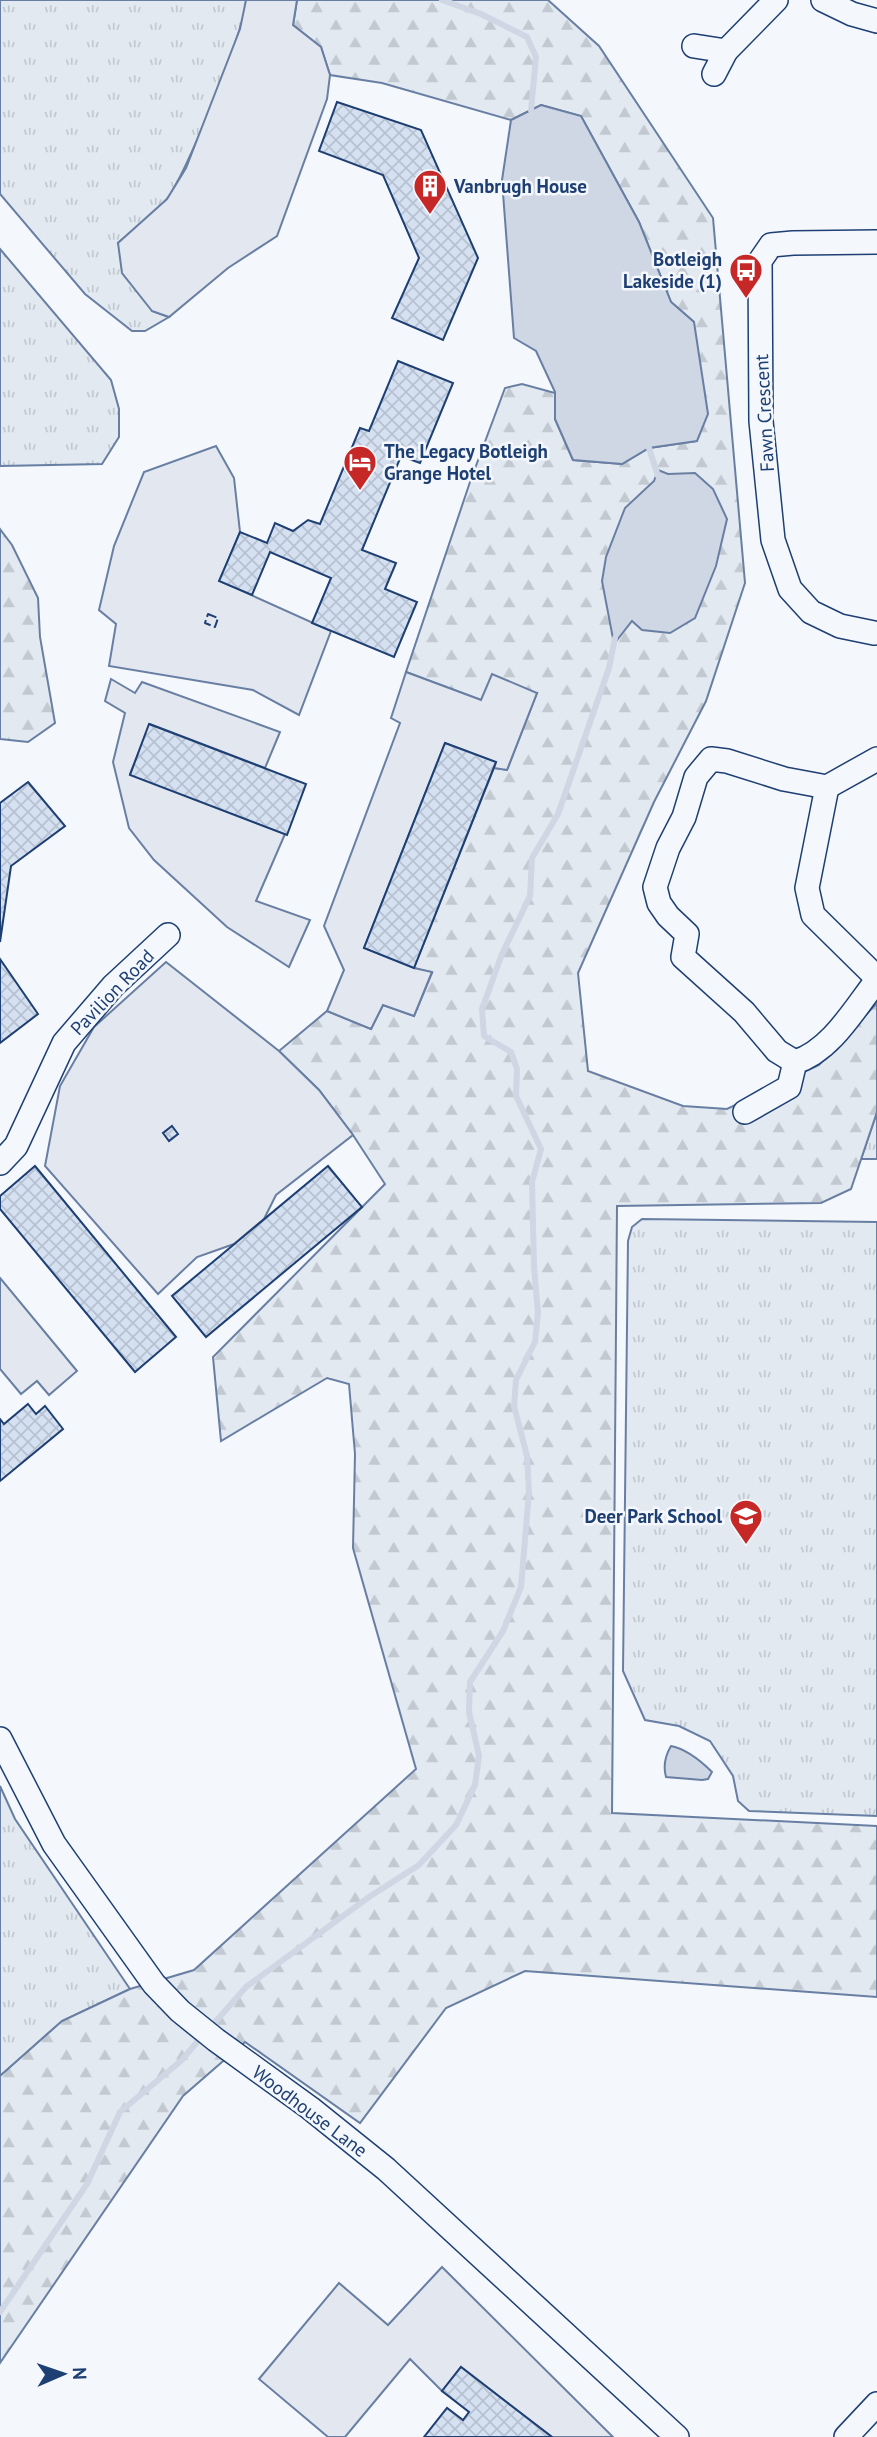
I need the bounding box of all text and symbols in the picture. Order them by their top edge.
building icon: Vanbrugh House [411,167,449,216]
place label: Vanbrugh House [453,174,587,198]
place label: Botleigh Lakeside (1) [623,247,722,293]
bus stop icon: Botleigh Lakeside (1) [727,251,765,300]
street label: Fawn Crescent [749,353,779,473]
place label: The Legacy Botleigh Grange Hotel [384,439,548,485]
hotel icon: The Legacy Botleigh Grange Hotel [341,443,379,492]
street label: Pavilion Road [65,944,159,1040]
school or university icon: Deer Park School [727,1497,765,1546]
place label: Deer Park School [584,1504,722,1528]
street label: Woodhouse Lane [248,2060,372,2162]
north arrow [28,2339,98,2409]
text: N [68,2367,92,2380]

